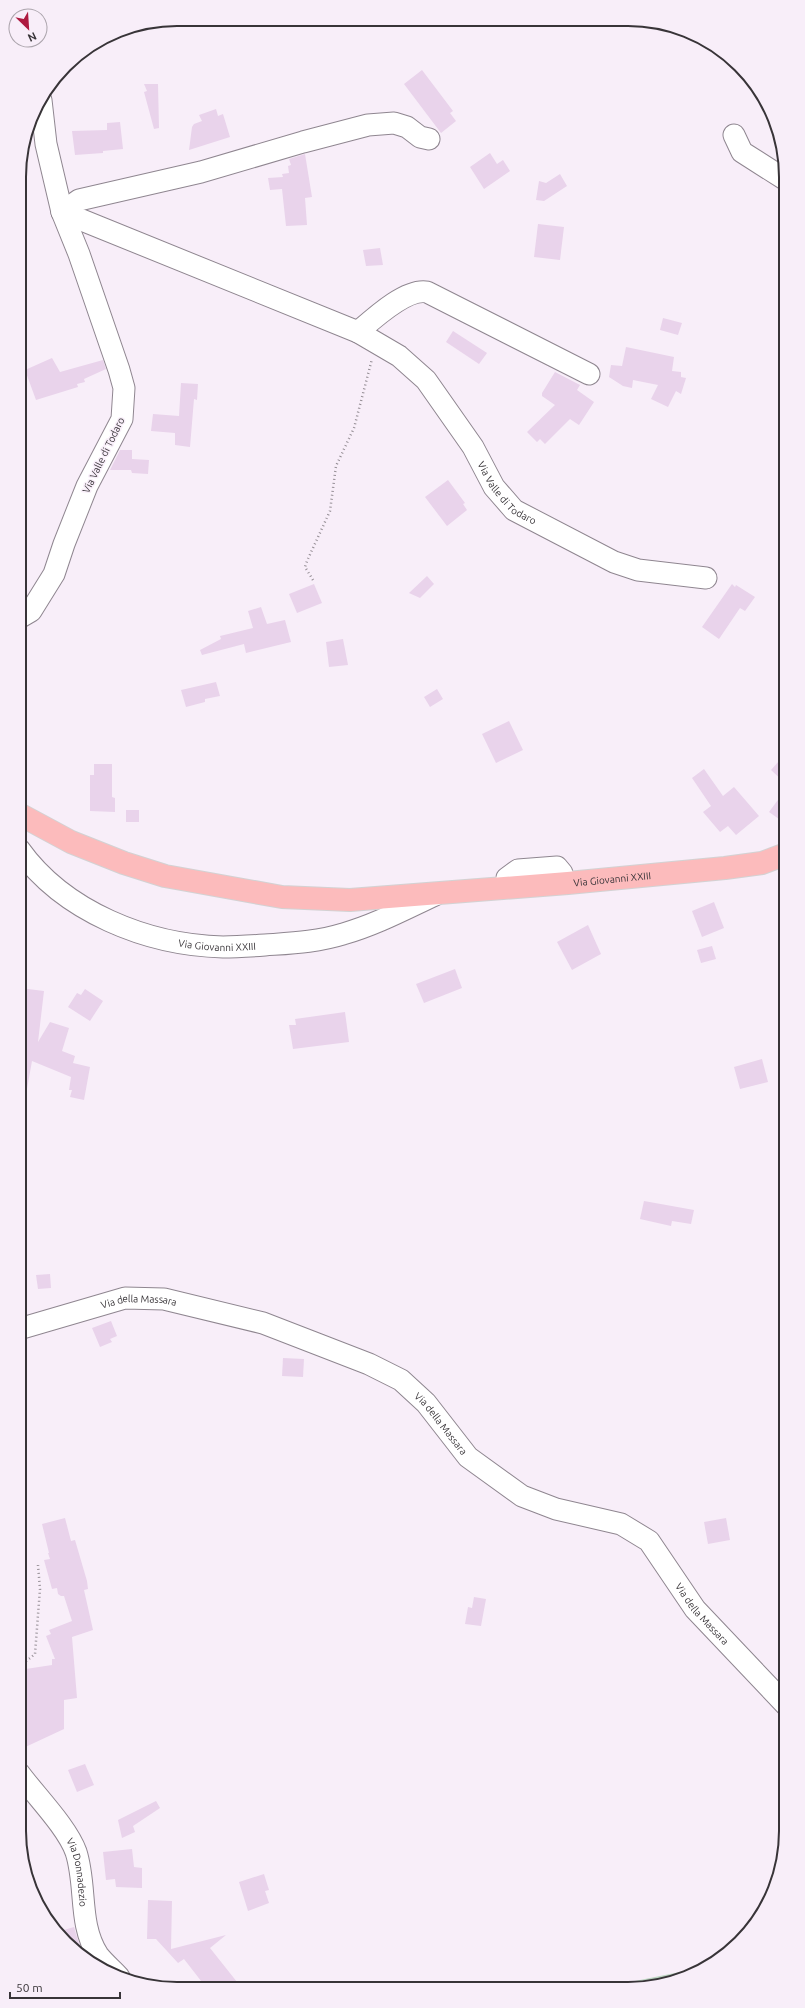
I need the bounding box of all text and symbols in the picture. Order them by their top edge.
north arrow [8,8,48,48]
text: N [26,30,38,44]
street label: Via Valle di Todaro [80,415,127,495]
street label: Via Valle di Todaro [476,460,538,527]
street label: Via Giovanni XXIII [573,870,651,888]
street label: Via Giovanni XXIII [177,937,256,953]
street label: Via della Massara [100,1293,178,1311]
street label: Via della Massara [412,1390,469,1457]
street label: Via della Massara [673,1581,731,1647]
street label: Via Donnadezio [64,1836,89,1907]
scale bar [10,1974,120,2000]
text: 50 m [16,1981,43,1994]

